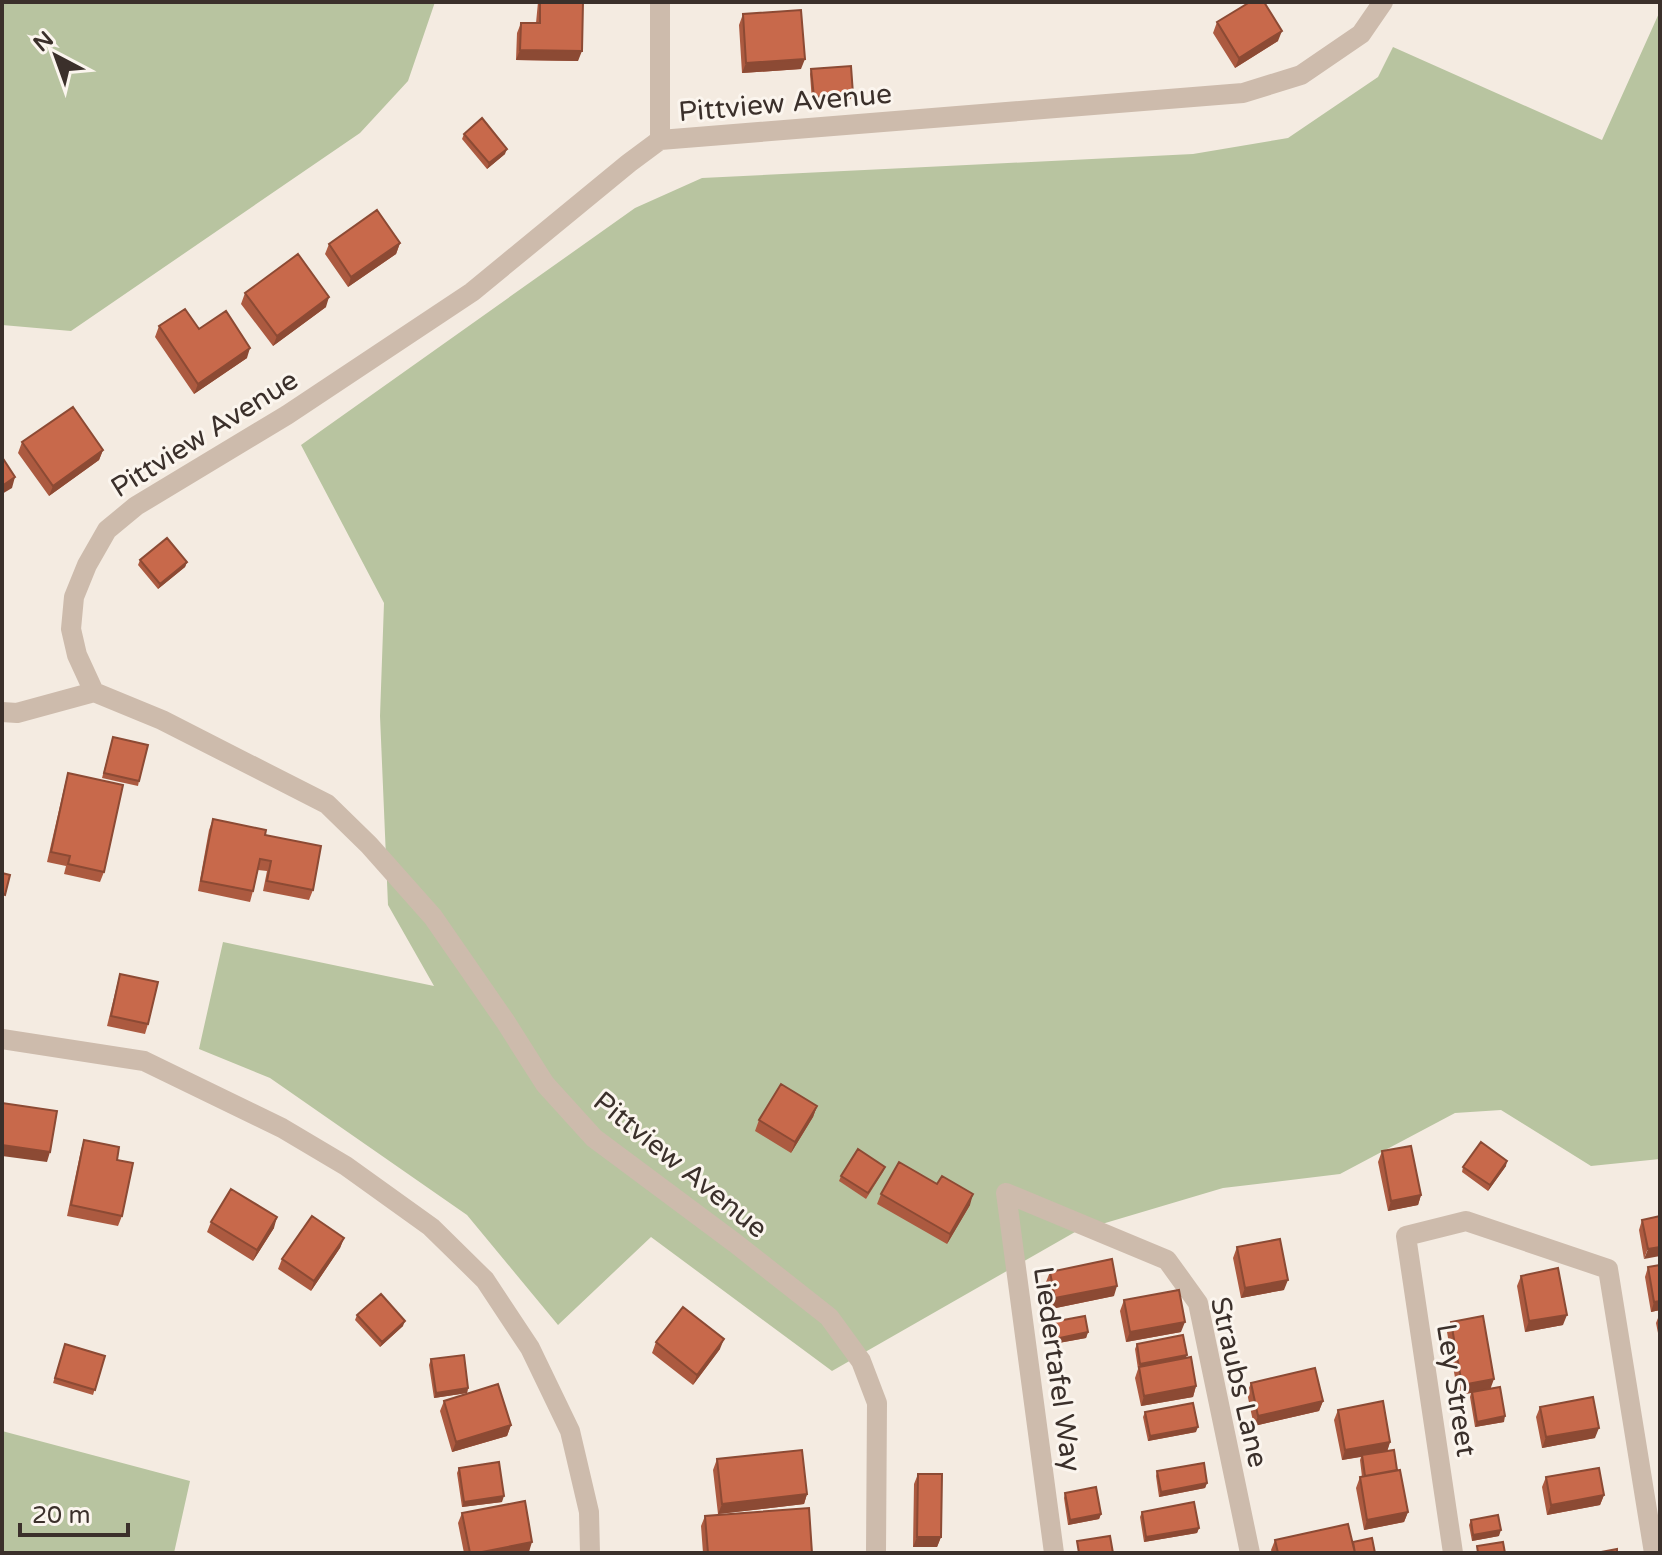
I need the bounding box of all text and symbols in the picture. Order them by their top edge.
north arrow [16,16,96,96]
text: N [28,26,59,57]
street label: Pittview Avenue [677,77,893,129]
street label: Pittview Avenue [105,363,304,505]
street label: Pittview Avenue [587,1084,774,1245]
street label: Liedertafel Way [1026,1264,1088,1474]
street label: Straubs Lane [1203,1294,1275,1471]
street label: Ley Street [1429,1321,1483,1459]
scale bar [20,1487,128,1537]
text: 20 m [32,1501,90,1530]

